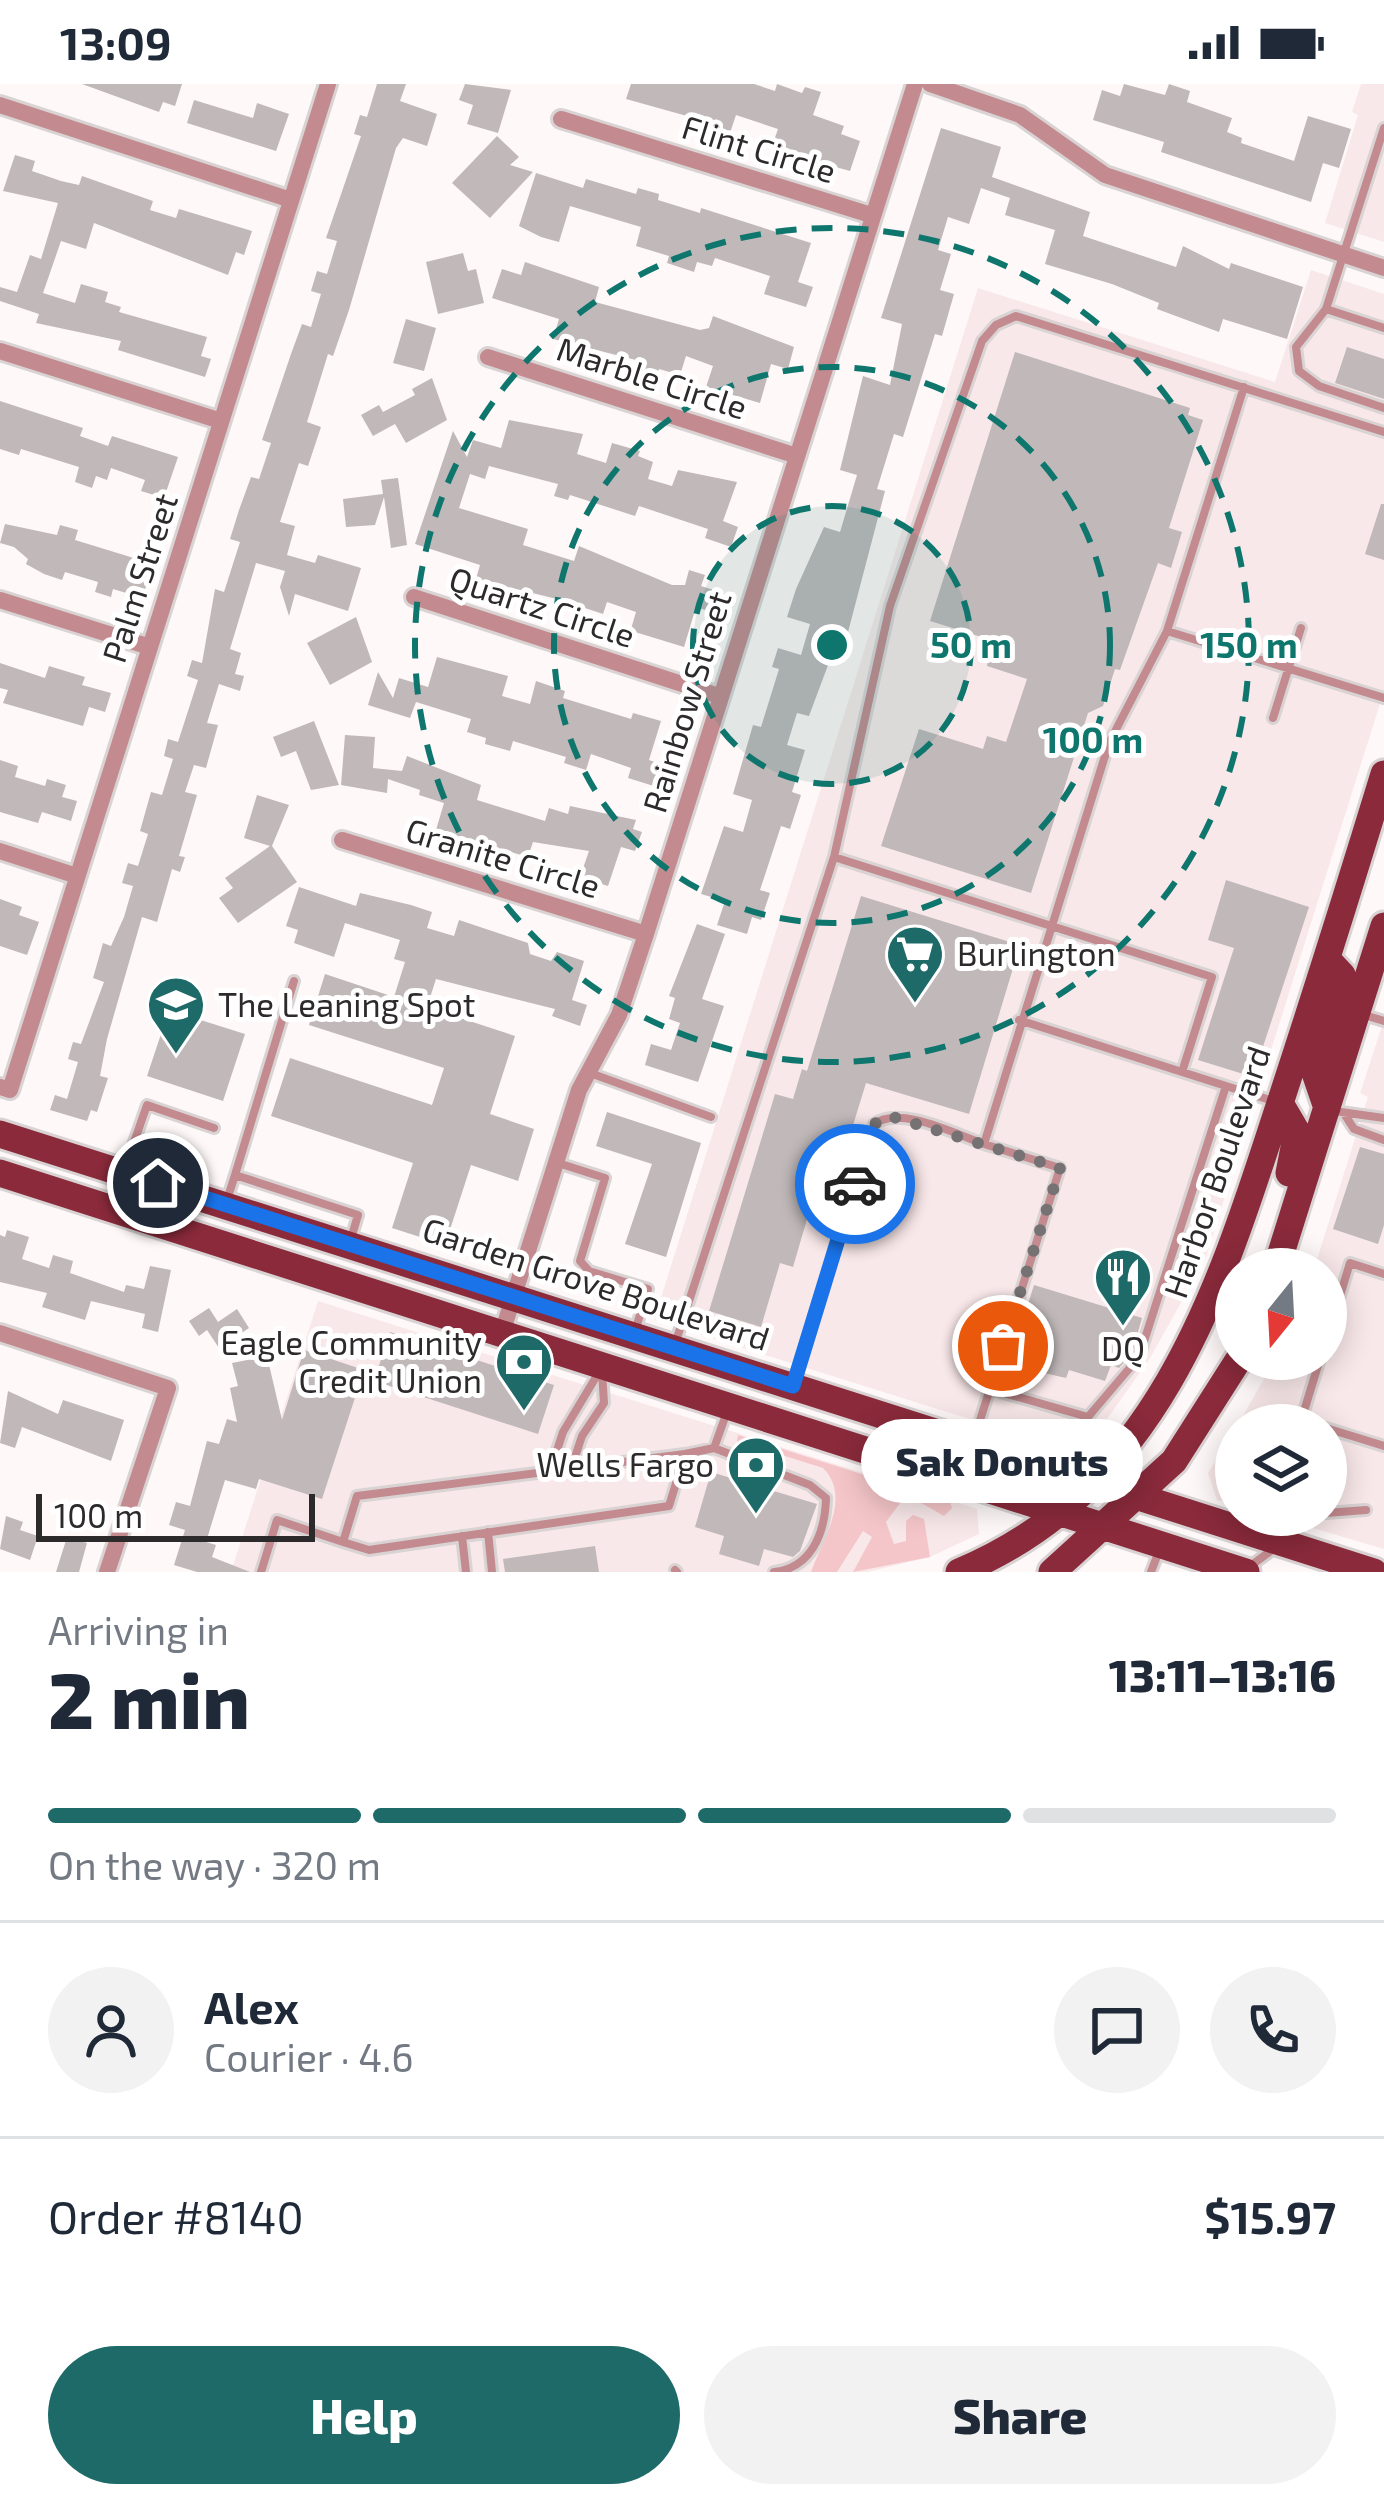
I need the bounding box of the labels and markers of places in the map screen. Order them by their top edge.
centre of rings [811,624,853,666]
supermarket icon: Burlington [884,923,946,1005]
place label: Burlington [957,933,1116,973]
school or university icon: The Leaning Spot [145,974,207,1056]
place label: The Leaning Spot [218,984,475,1024]
pin [107,1132,209,1234]
restaurant icon: DQ [1092,1246,1154,1328]
pin [952,1295,1054,1397]
place label: Eagle Community Credit Union [221,1322,482,1400]
place label: DQ [1101,1328,1145,1368]
bank icon: Eagle Community Credit Union [493,1331,555,1413]
callout: Sak Donuts [862,1418,1144,1502]
bank icon: Wells Fargo [725,1434,787,1516]
place label: Wells Fargo [537,1444,714,1484]

